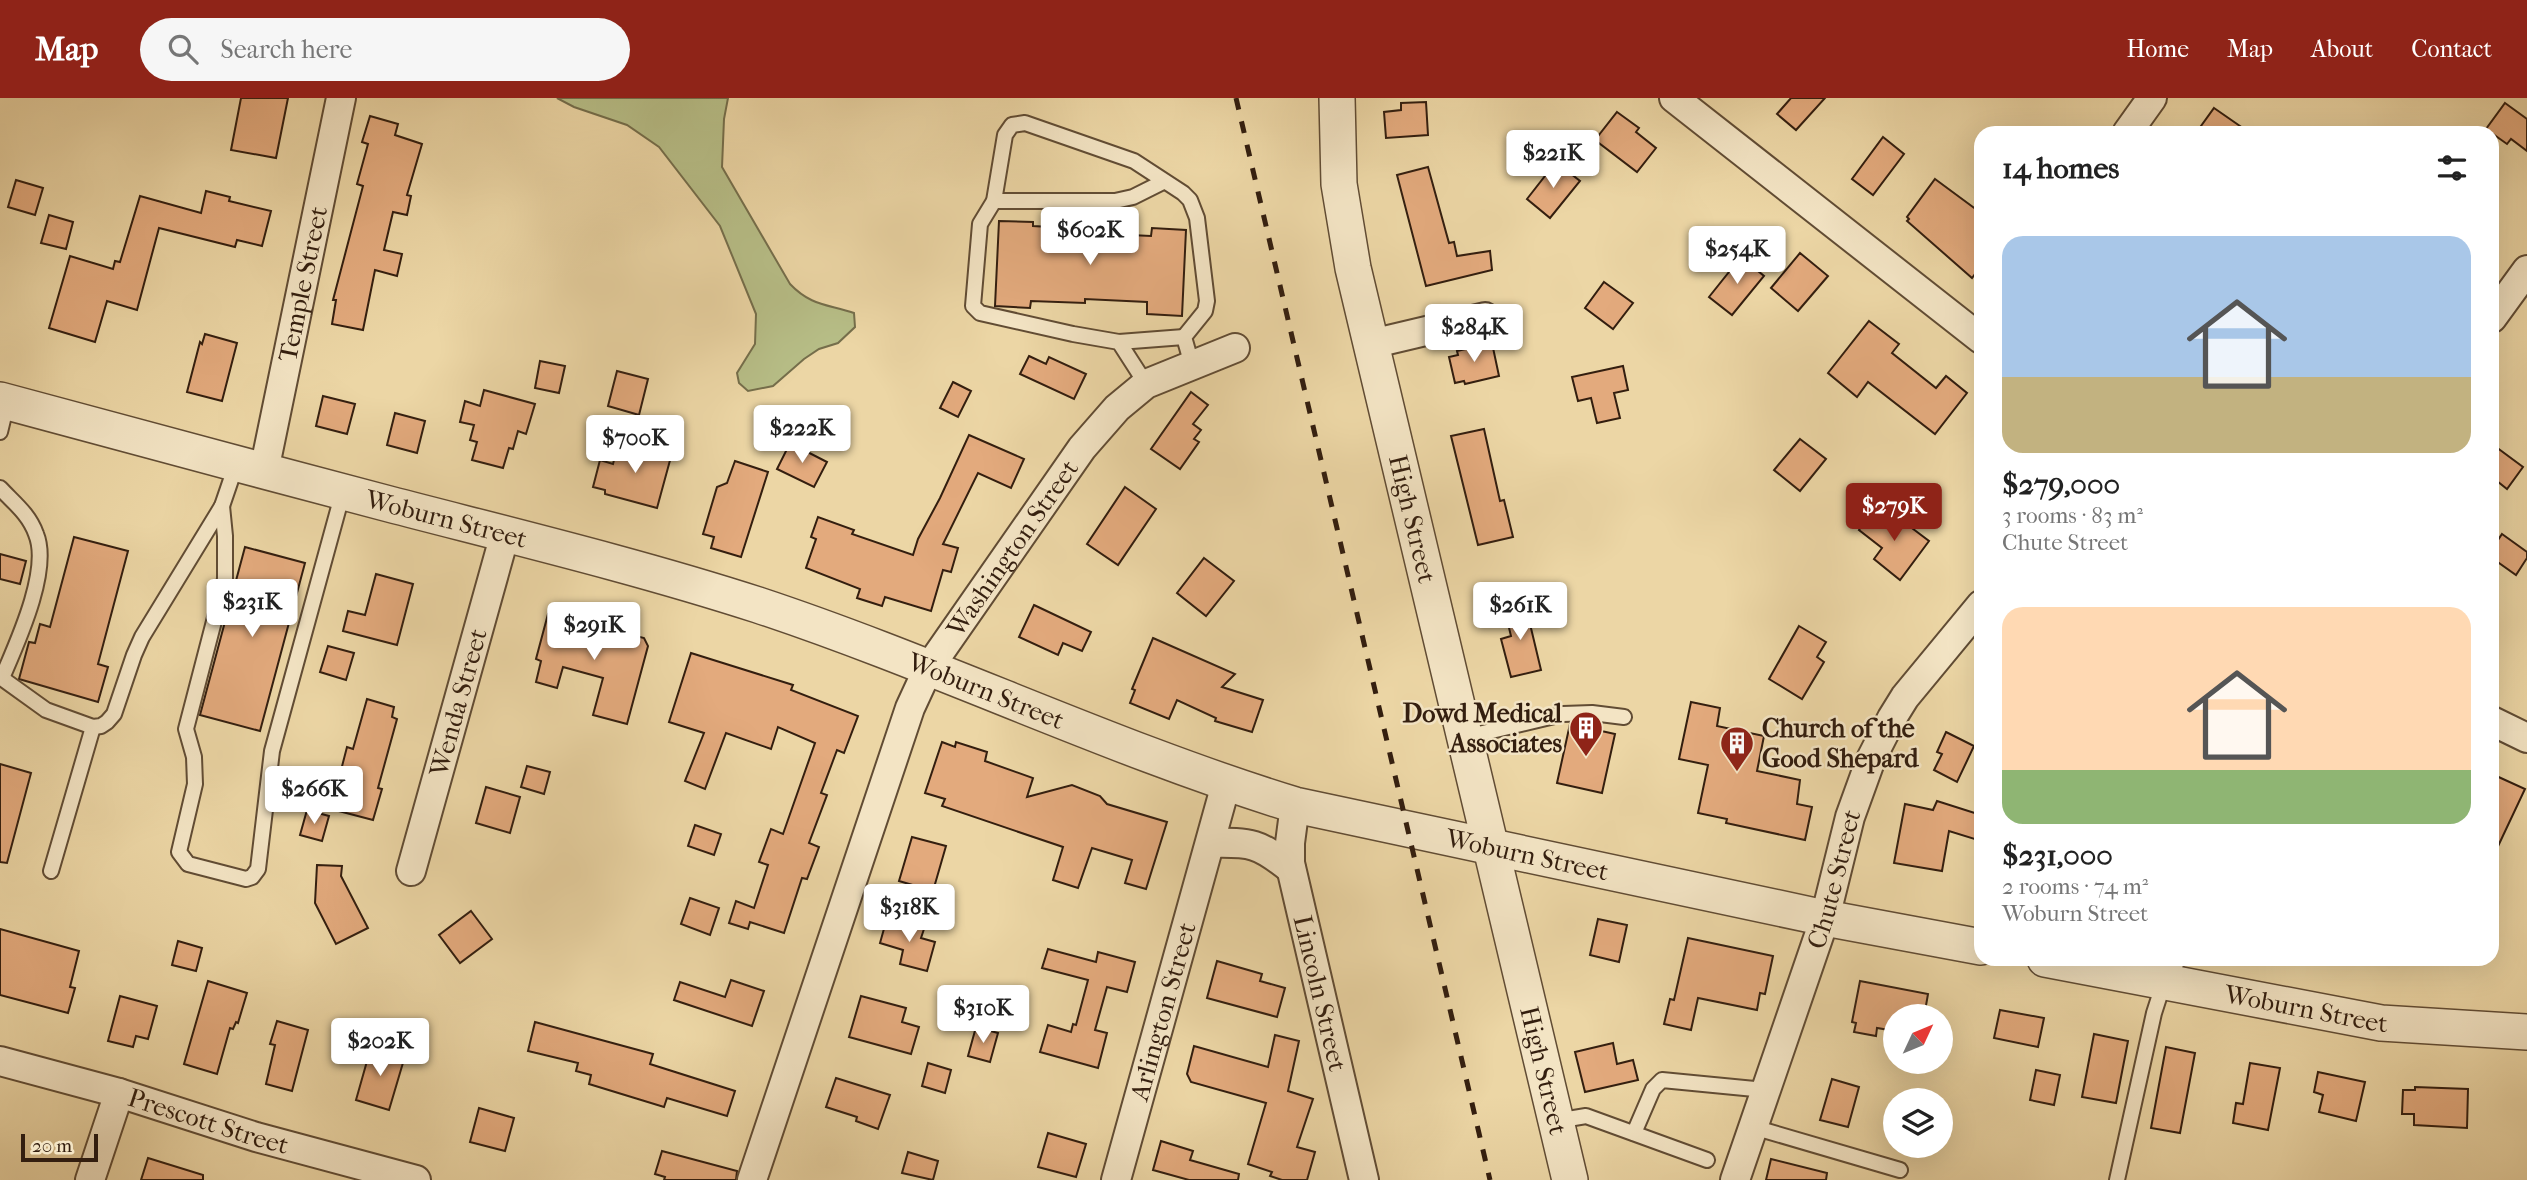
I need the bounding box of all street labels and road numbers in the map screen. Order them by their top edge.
street label: Temple Street [272,203,334,364]
street label: High Street [1382,452,1443,587]
street label: Washington Street [940,453,1085,644]
street label: Woburn Street [361,483,531,555]
street label: Wenda Street [423,624,494,781]
street label: Woburn Street [902,646,1069,736]
street label: Chute Street [1801,804,1868,953]
street label: Woburn Street [1442,822,1612,888]
street label: Lincoln Street [1287,912,1353,1075]
street label: Arlington Street [1124,918,1203,1105]
street label: Woburn Street [2221,978,2389,1039]
street label: High Street [1513,1003,1574,1138]
street label: Prescott Street [124,1082,293,1161]

